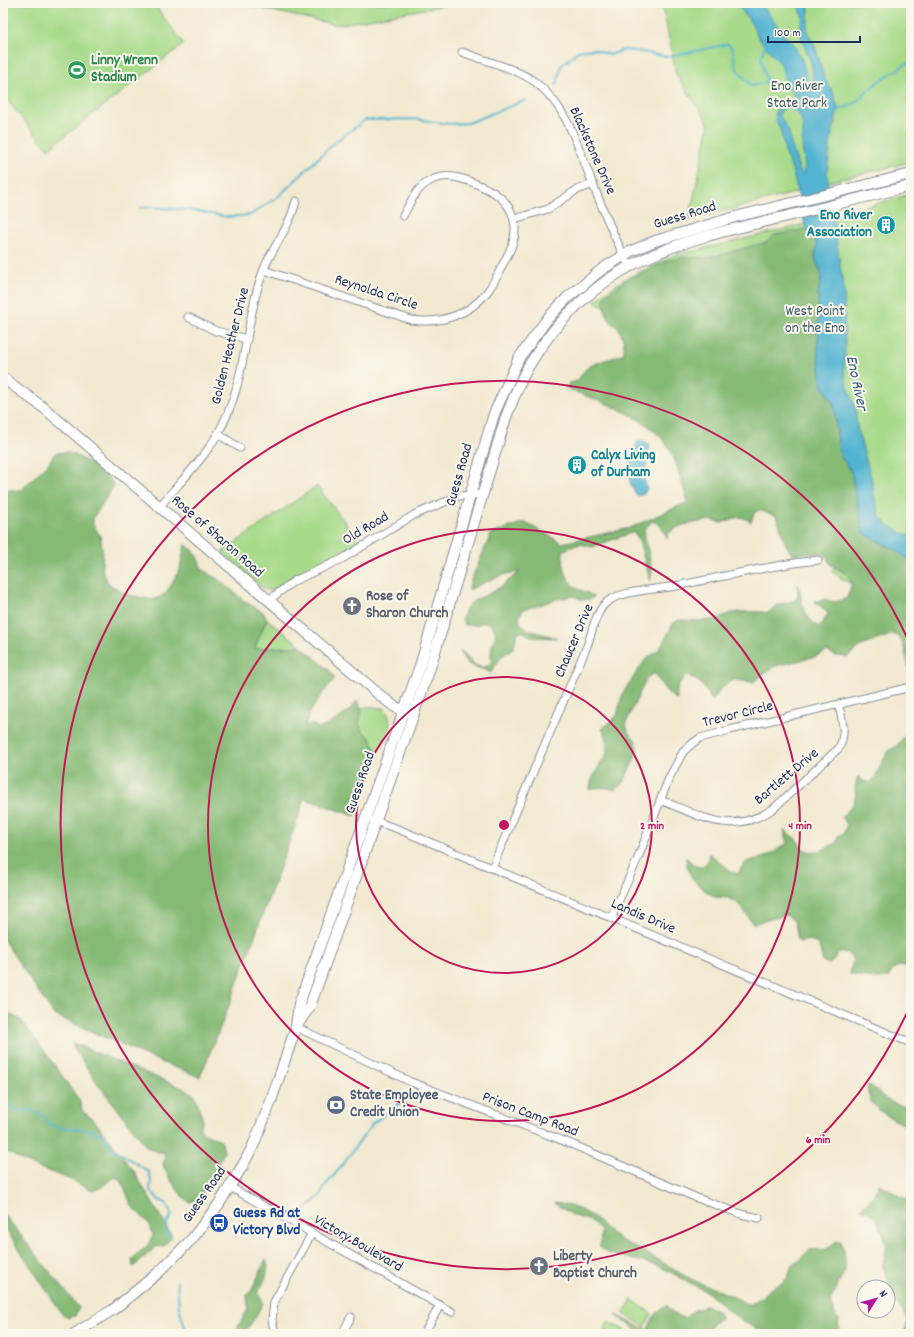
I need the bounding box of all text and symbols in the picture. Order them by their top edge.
scale bar [768,18,860,44]
text: 100 m [774,25,801,42]
place label: Linny Wrenn Stadium [91,50,158,89]
sports icon: Linny Wrenn Stadium [66,59,88,81]
park label: Eno River State Park [767,76,827,115]
street label: Blackstone Drive [563,103,621,199]
street label: Guess Road [651,196,719,236]
place label: Eno River Association [807,205,872,244]
building icon: Eno River Association [875,214,897,236]
street label: Reynolda Circle [331,269,421,317]
street label: Golden Heather Drive [206,285,256,407]
park label: West Point on the Eno [785,301,845,340]
water label: Eno River [839,353,873,415]
street label: Guess Road [441,441,479,509]
place label: Calyx Living of Durham [591,445,656,484]
building icon: Calyx Living of Durham [566,454,588,476]
street label: Rose of Sharon Road [166,490,268,584]
street label: Old Road [339,507,393,551]
place label: Rose of Sharon Church [366,586,448,625]
church icon: Rose of Sharon Church [341,595,363,617]
street label: Chaucer Drive [550,600,601,681]
street label: Trevor Circle [700,696,776,734]
street label: Bartlett Drive [750,743,825,811]
street label: Guess Road [340,749,382,817]
centre of rings [497,818,511,832]
text: 2 min [640,818,664,835]
text: 4 min [788,818,812,835]
street label: Landis Drive [607,893,679,941]
place label: State Employee Credit Union [350,1085,439,1124]
street label: Prison Camp Road [479,1087,581,1143]
bank icon: State Employee Credit Union [325,1094,347,1116]
text: 6 min [806,1132,831,1149]
street label: Guess Road [177,1162,233,1228]
place label: Guess Rd at Victory Blvd [233,1203,301,1242]
street label: Victory Boulevard [309,1210,407,1278]
bus stop icon: Guess Rd at Victory Blvd [208,1212,230,1234]
place label: Liberty Baptist Church [553,1246,637,1285]
church icon: Liberty Baptist Church [528,1255,550,1277]
north arrow [856,1279,896,1319]
text: N [874,1287,891,1302]

